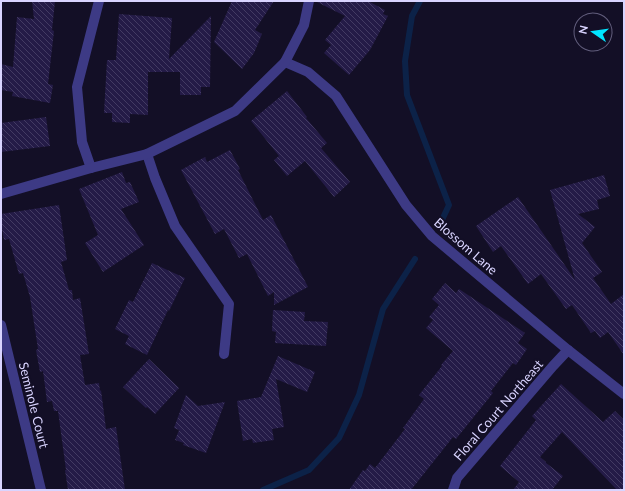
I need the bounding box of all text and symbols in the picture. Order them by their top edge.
north arrow [573,12,613,52]
text: N [575,24,590,35]
street label: Blossom Lane [431,214,501,278]
street label: Floral Court Northeast [450,356,546,464]
street label: Seminole Court [16,360,53,450]

